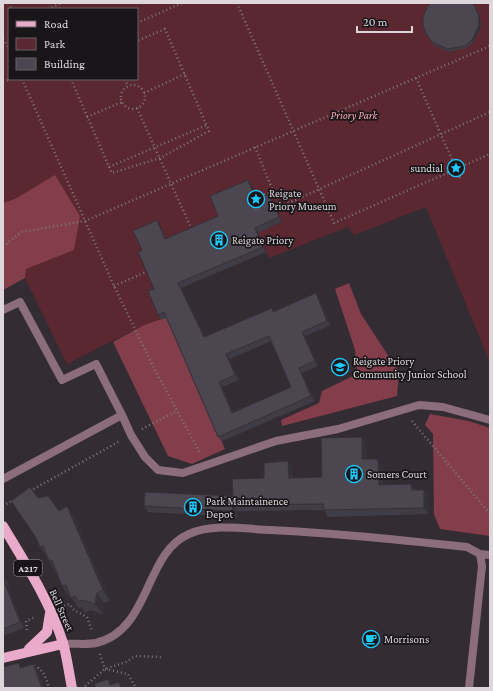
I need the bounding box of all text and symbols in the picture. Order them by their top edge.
legend [8,8,138,80]
scale bar [357,8,412,34]
text: 20 m [363,15,388,29]
text: Road [44,17,69,31]
text: Park [44,37,66,51]
text: Building [44,57,85,71]
park label: Priory Park [331,109,379,122]
place icon: sundial [446,158,466,178]
place label: sundial [410,162,443,174]
place label: Reigate Priory Museum [269,187,337,213]
place icon: Reigate Priory Museum [246,189,266,209]
building icon: Reigate Priory [209,230,229,250]
place label: Reigate Priory [232,234,294,247]
place label: Reigate Priory Community Junior School [353,355,467,381]
school or university icon: Reigate Priory Community Junior School [330,357,350,377]
building icon: Somers Court [344,464,364,484]
place label: Somers Court [367,468,427,480]
place label: Park Maintainence Depot [206,495,288,521]
building icon: Park Maintainence Depot [183,497,203,517]
road number: A217 [14,560,42,576]
street label: Bell Street [47,587,77,633]
cafe icon: Morrisons [361,629,381,649]
place label: Morrisons [384,633,429,645]

